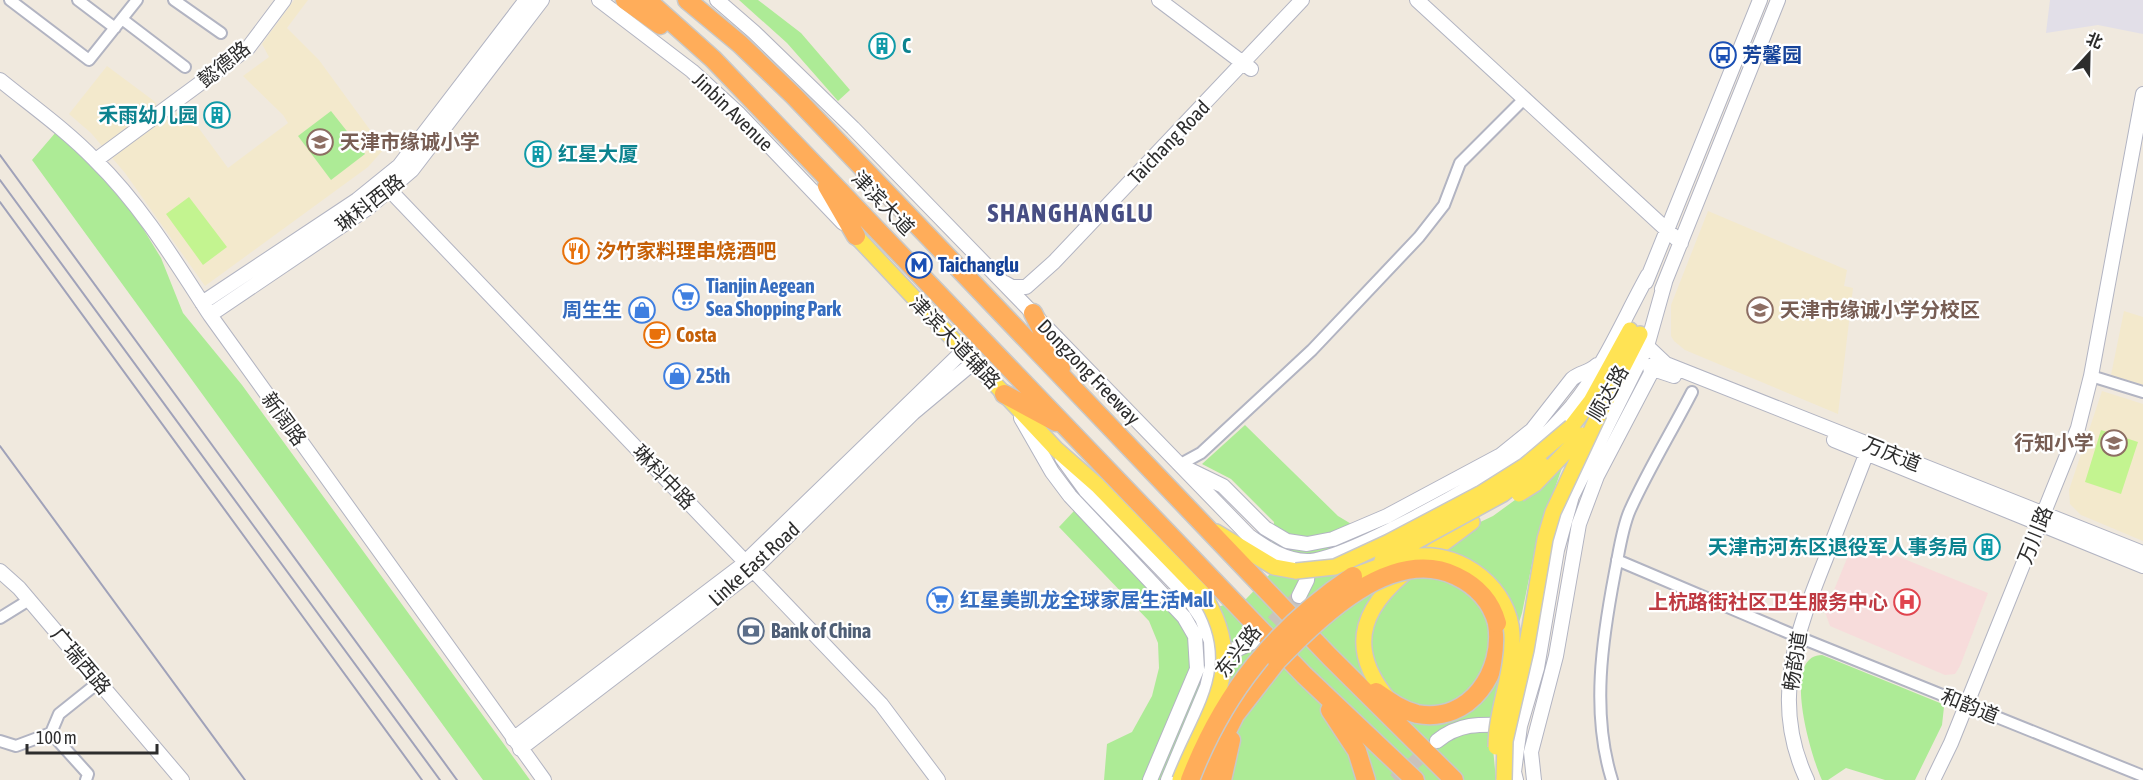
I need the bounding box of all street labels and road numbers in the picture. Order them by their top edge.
street label: 懿德路 [193,36,254,91]
street label: Jinbin Avenue [688,68,778,156]
street label: Taichang Road [1123,95,1214,188]
street label: 津滨大道 [847,166,919,239]
street label: 琳科西路 [331,169,408,236]
street label: 津滨大道辅路 [905,291,1005,393]
street label: Dongzong Freeway [1033,314,1145,429]
street label: 顺达路 [1583,361,1633,424]
street label: 新阔路 [257,388,311,450]
street label: 万庆道 [1860,432,1924,475]
street label: 琳科中路 [628,440,700,513]
street label: 万川路 [2013,503,2056,567]
street label: Linke East Road [704,517,804,610]
street label: 东兴路 [1210,620,1265,681]
street label: 广瑞西路 [47,623,116,699]
street label: 畅韵道 [1778,629,1811,692]
street label: 和韵道 [1938,684,2002,727]

